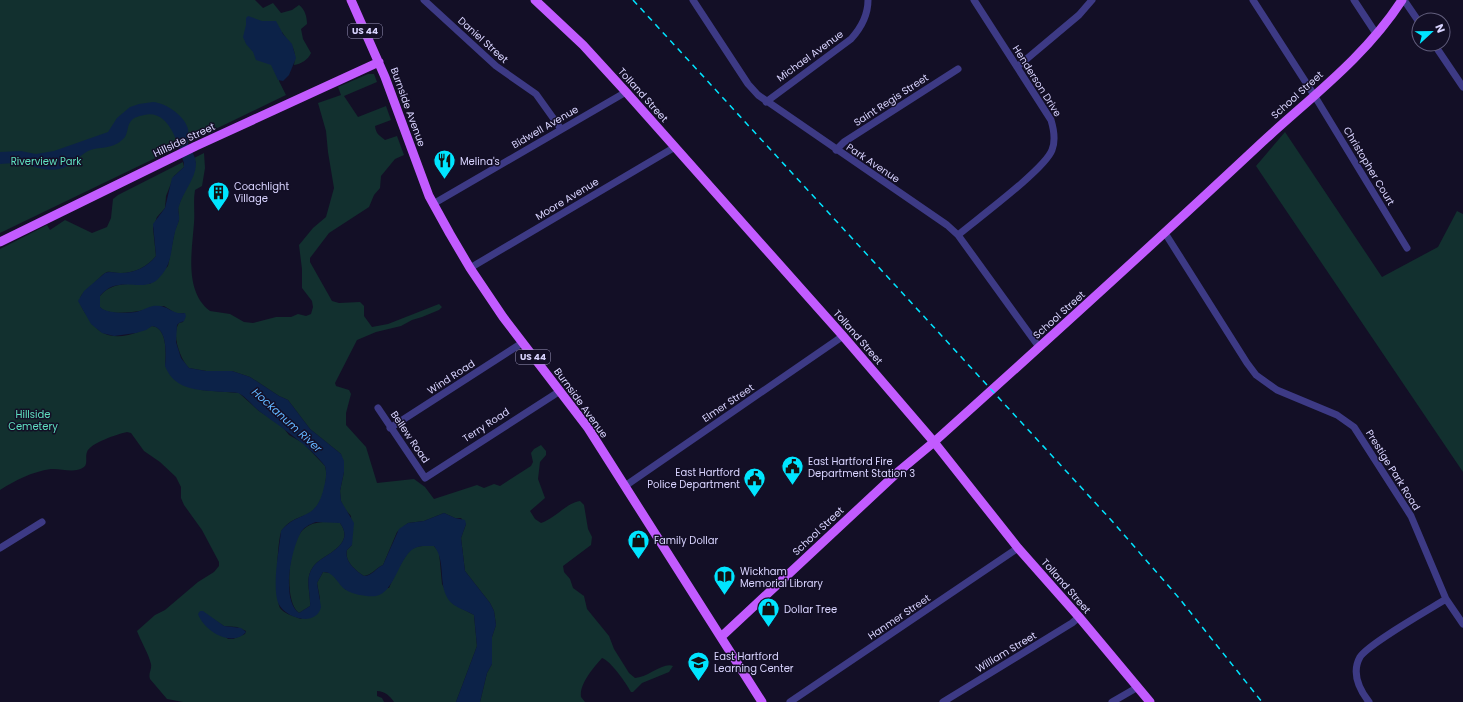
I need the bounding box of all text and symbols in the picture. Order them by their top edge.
north arrow [1411,12,1451,52]
street label: Daniel Street [454,13,512,67]
text: N [1431,21,1449,35]
road number: US 44 [348,24,382,38]
street label: Michael Avenue [774,27,846,85]
street label: Henderson Drive [1009,42,1065,120]
street label: Tolland Street [614,64,672,126]
street label: Burnside Avenue [387,65,429,149]
street label: School Street [1268,67,1327,123]
street label: Saint Regis Street [851,70,932,130]
street label: Bidwell Avenue [509,102,581,152]
street label: Hillside Street [151,119,218,161]
street label: Christopher Court [1340,124,1399,208]
street label: Park Avenue [843,140,903,186]
restaurant icon: Melina's [431,148,457,181]
park label: Riverview Park [11,154,82,169]
place label: Melina's [460,154,500,169]
street label: Moore Avenue [532,174,602,224]
building icon: Coachlight Village [206,179,232,212]
place label: Coachlight Village [234,179,289,206]
street label: School Street [1030,287,1089,343]
street label: Tolland Street [830,306,886,368]
road number: US 44 [516,350,550,364]
street label: Wind Road [424,356,478,398]
street label: Burnside Avenue [550,365,612,441]
street label: Elmer Street [699,380,757,426]
water label: Hockanum River [248,384,326,457]
street label: Terry Road [460,404,512,446]
park label: Hillside Cemetery [8,407,58,434]
street label: Bellew Road [387,408,433,466]
street label: Prestige Park Road [1362,427,1424,513]
public building icon: East Hartford Fire Department Station 3 [780,454,806,487]
place label: East Hartford Fire Department Station 3 [808,454,915,481]
place label: East Hartford Police Department [647,465,740,492]
public building icon: East Hartford Police Department [742,465,768,498]
street label: School Street [789,503,847,559]
shop icon: Family Dollar [625,527,651,560]
place label: Family Dollar [654,533,718,548]
street label: Tolland Street [1038,555,1094,617]
library icon: Wickham Memorial Library [712,564,738,597]
place label: Wickham Memorial Library [740,564,823,591]
street label: Hanmer Street [865,590,933,643]
shop icon: Dollar Tree [755,596,781,629]
place label: Dollar Tree [784,602,837,617]
street label: William Street [973,628,1040,676]
school or university icon: East Hartford Learning Center [685,649,711,682]
place label: East Hartford Learning Center [714,649,794,676]

